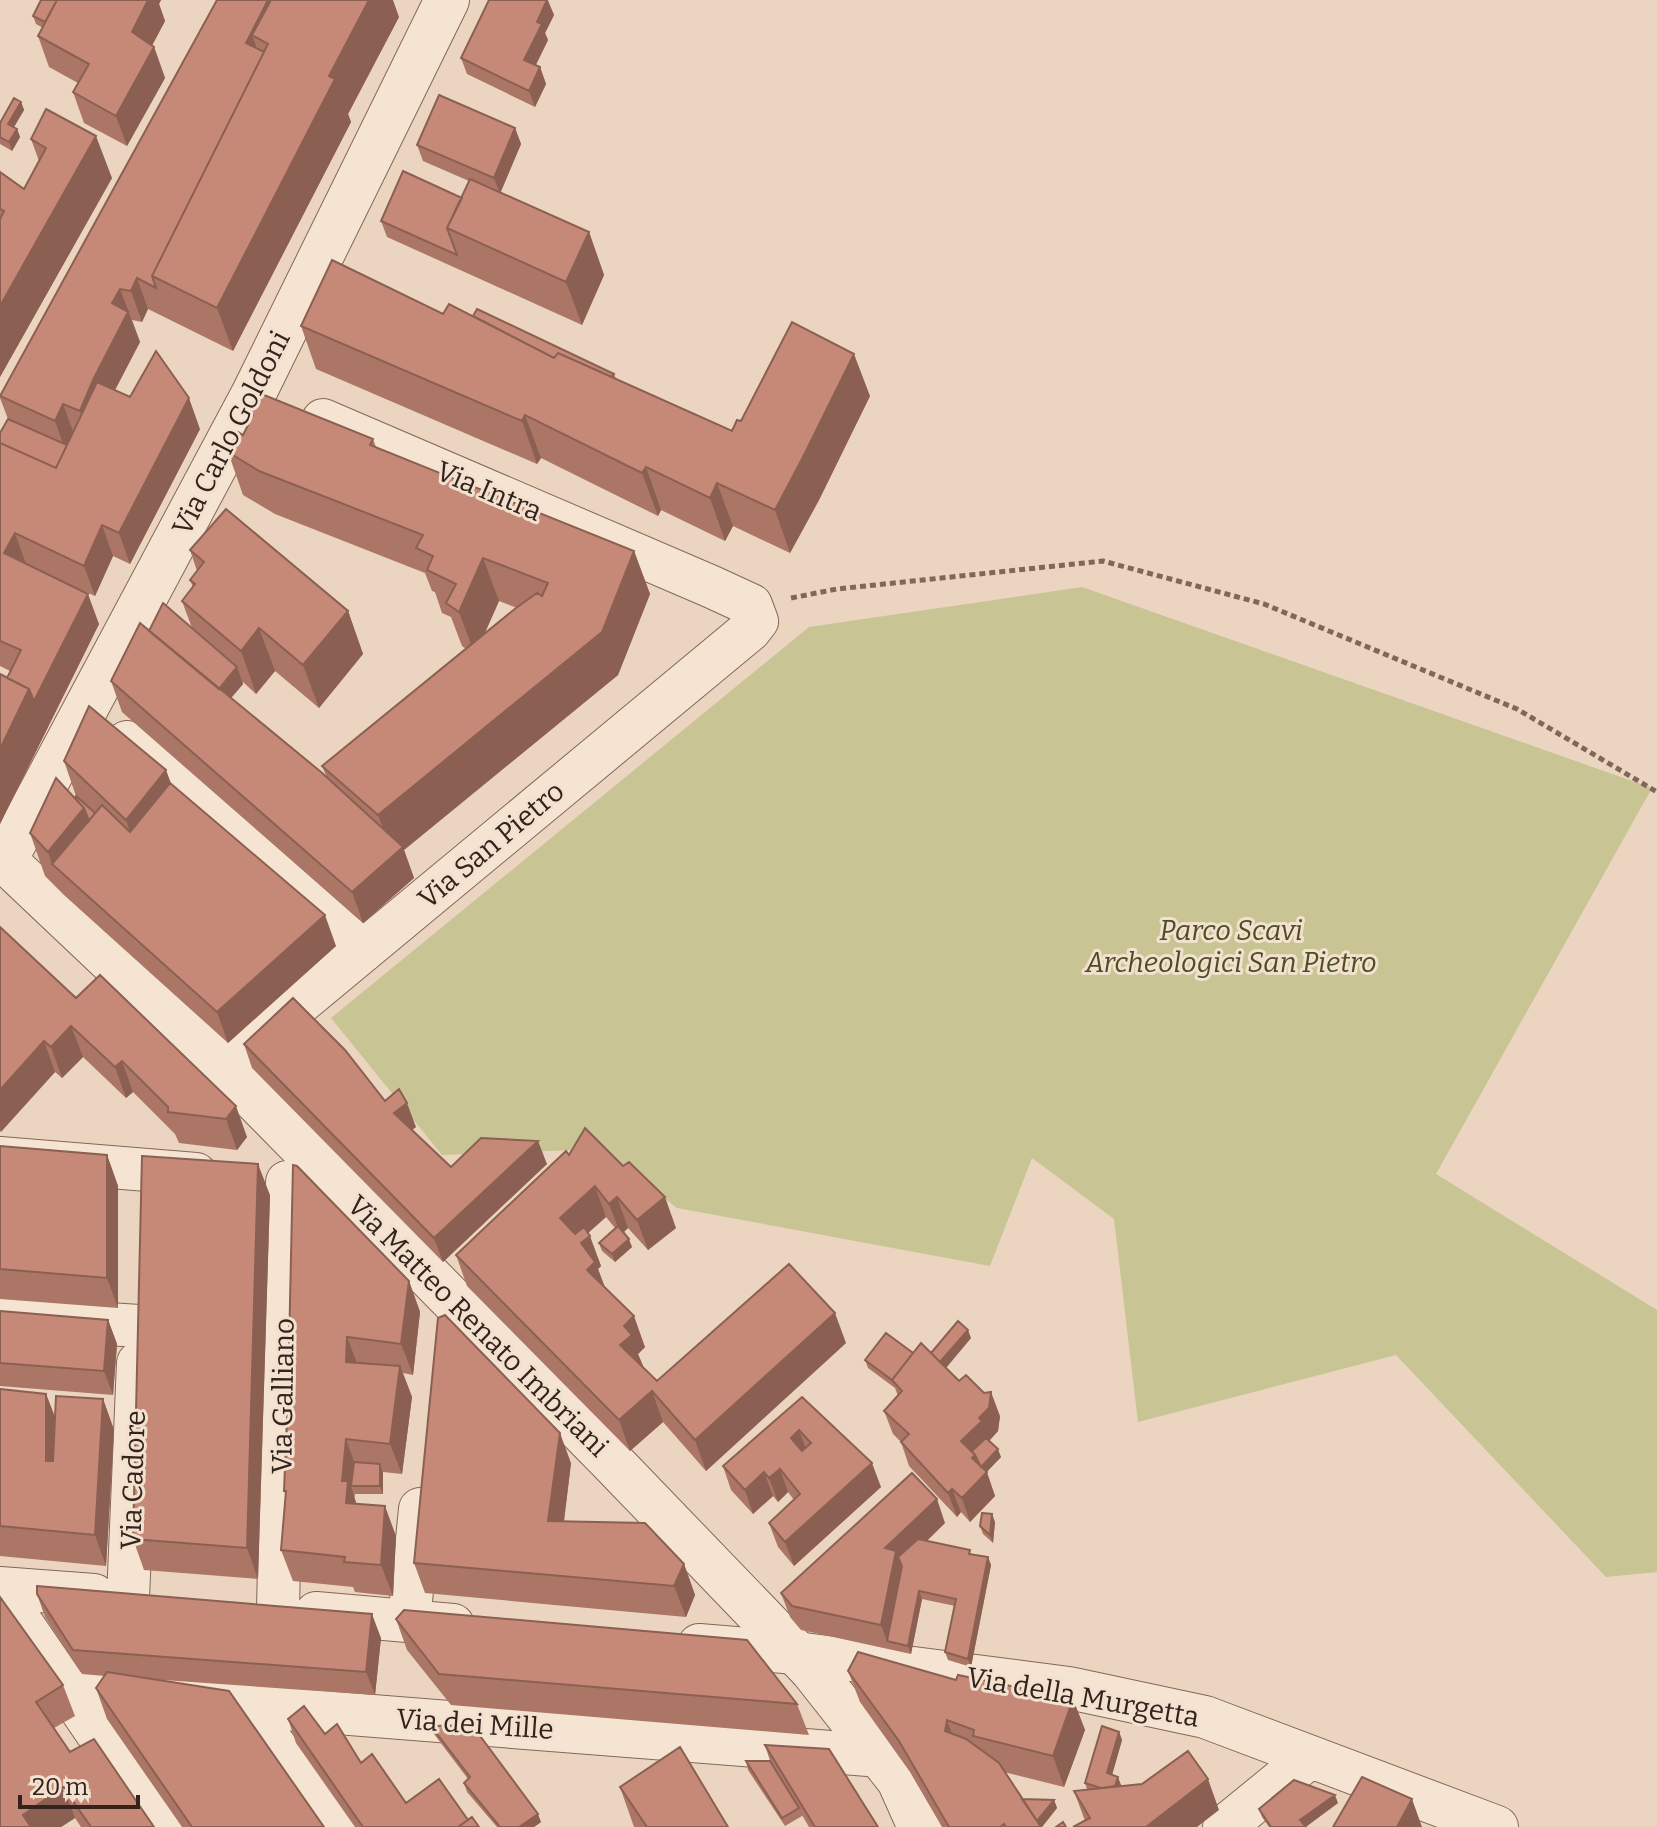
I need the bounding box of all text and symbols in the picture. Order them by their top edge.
street label: Via Carlo Goldoni [165,325,297,541]
street label: Via Intra [431,454,547,528]
street label: Via San Pietro [412,775,570,915]
park label: Parco Scavi Archeologici San Pietro [1083,914,1377,979]
street label: Via Matteo Renato Imbriani [341,1189,615,1463]
street label: Via Galliano [265,1318,301,1474]
street label: Via Cadore [114,1410,152,1550]
street label: Via della Murgetta [964,1660,1202,1734]
street label: Via dei Mille [395,1702,555,1746]
scale bar [20,1759,138,1809]
text: 20 m [32,1773,88,1801]

